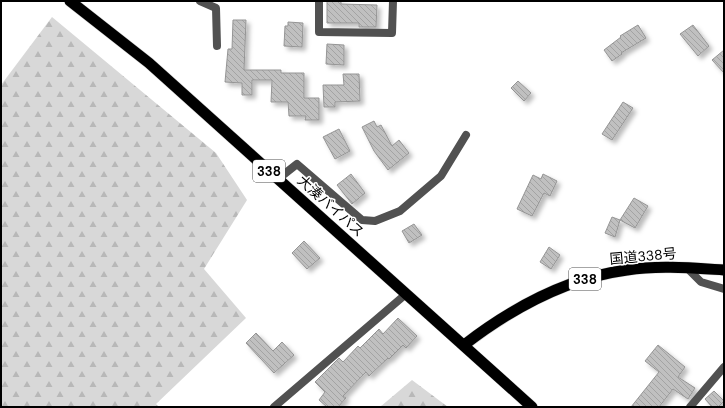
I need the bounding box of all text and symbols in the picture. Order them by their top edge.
road number: 338 [253,160,285,182]
street label: 大湊バイパス [294,171,368,241]
street label: 国道338号 [609,244,677,268]
road number: 338 [569,268,601,290]

